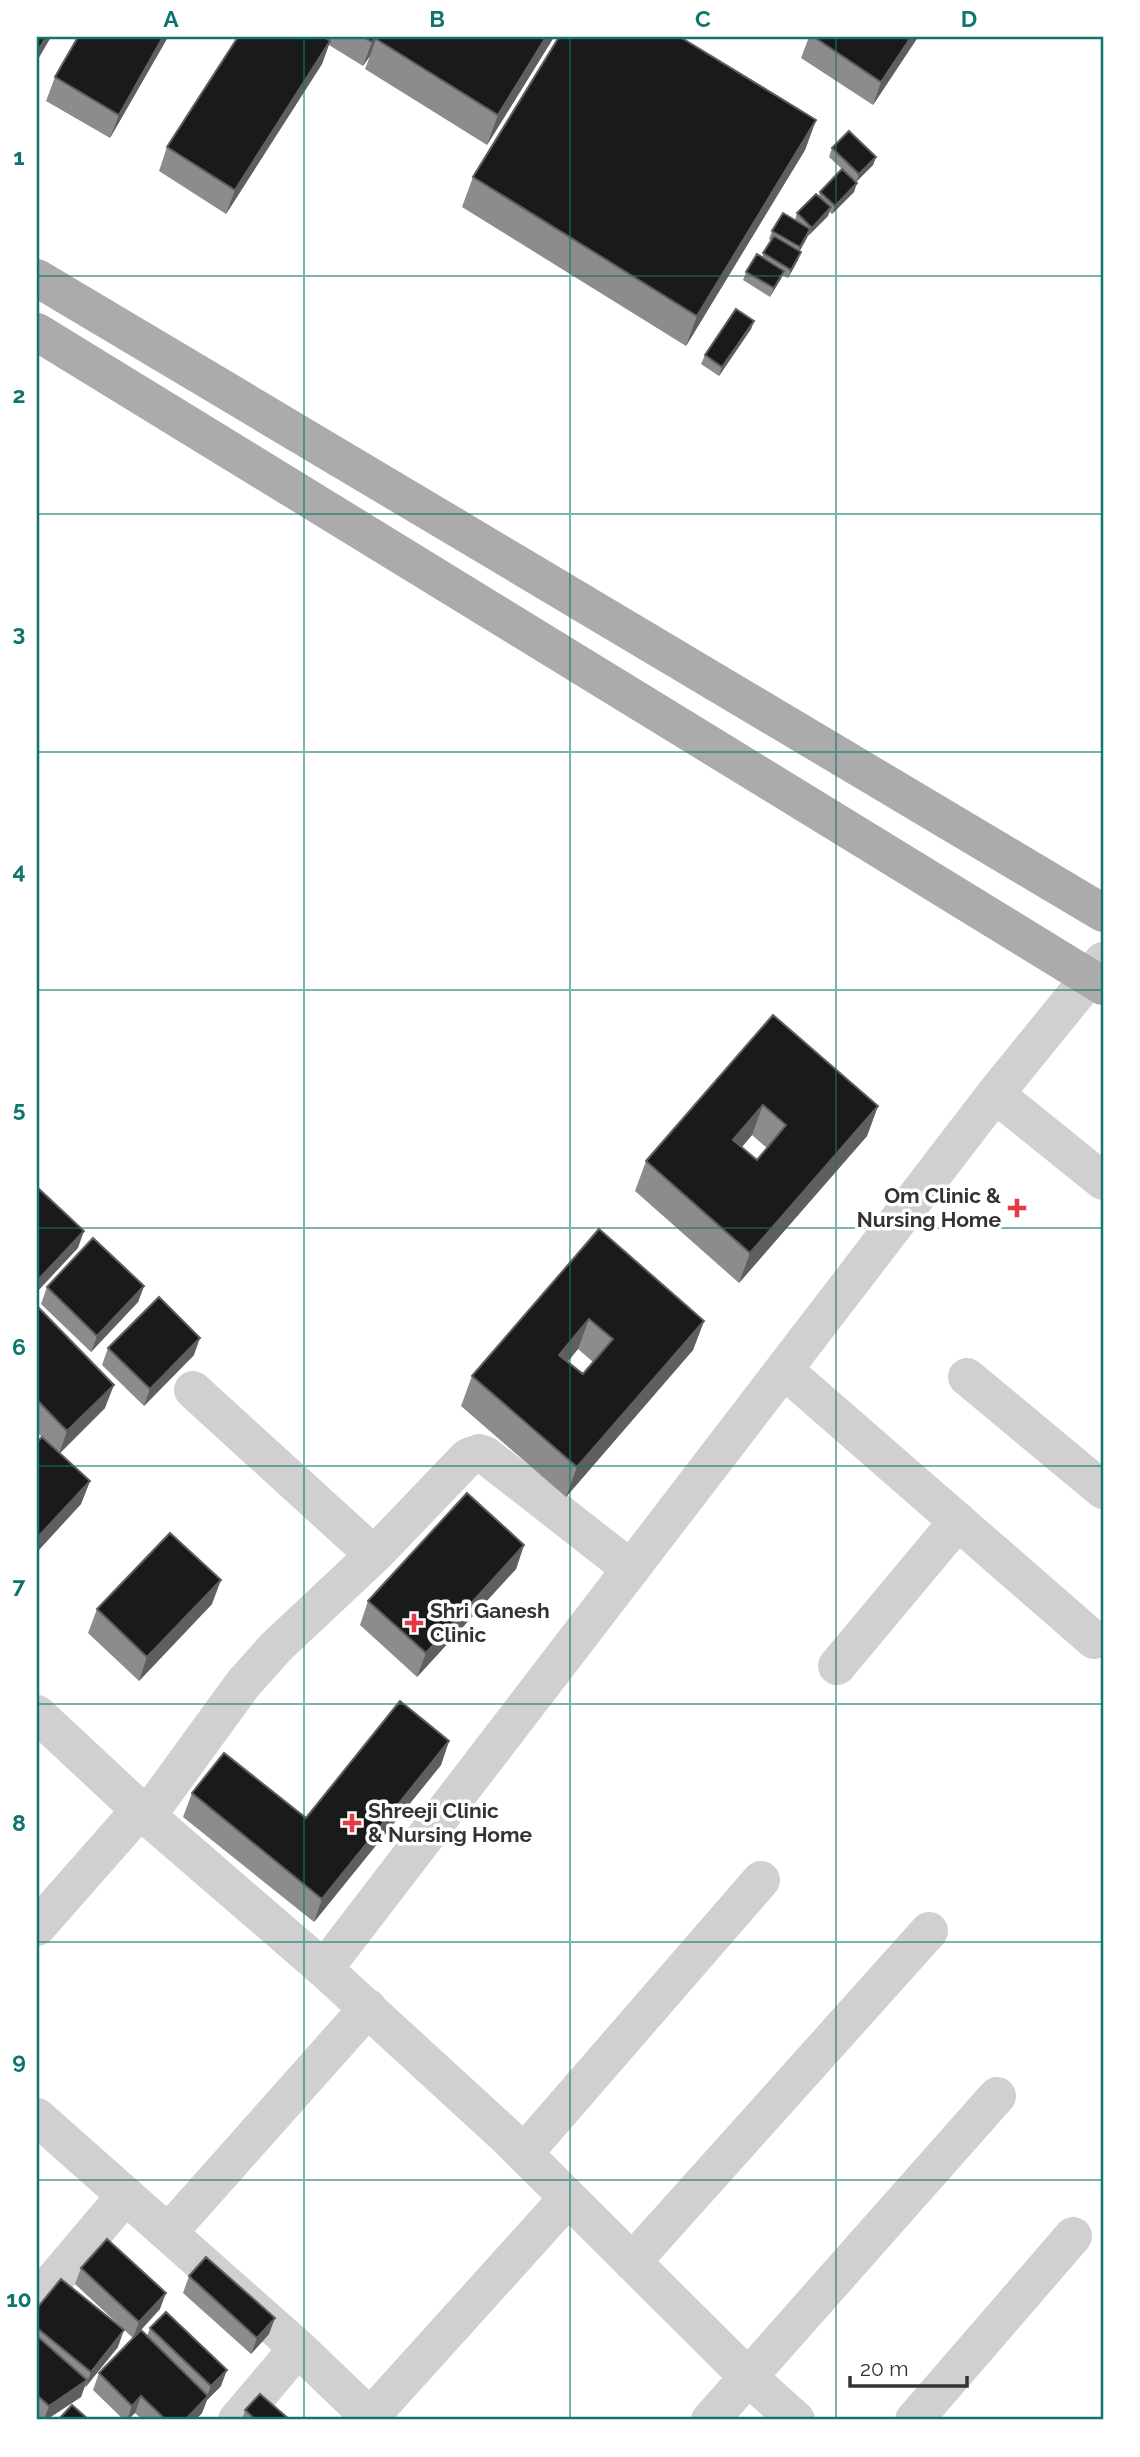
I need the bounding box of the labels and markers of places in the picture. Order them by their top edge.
place label: Om Clinic & Nursing Home [857,1183,1001,1232]
marker: Om Clinic & Nursing Home [1007,1198,1027,1218]
place label: Shri Ganesh Clinic [430,1598,550,1647]
marker: Shri Ganesh Clinic [404,1613,424,1633]
place label: Shreeji Clinic & Nursing Home [368,1798,533,1847]
marker: Shreeji Clinic & Nursing Home [342,1813,362,1833]

